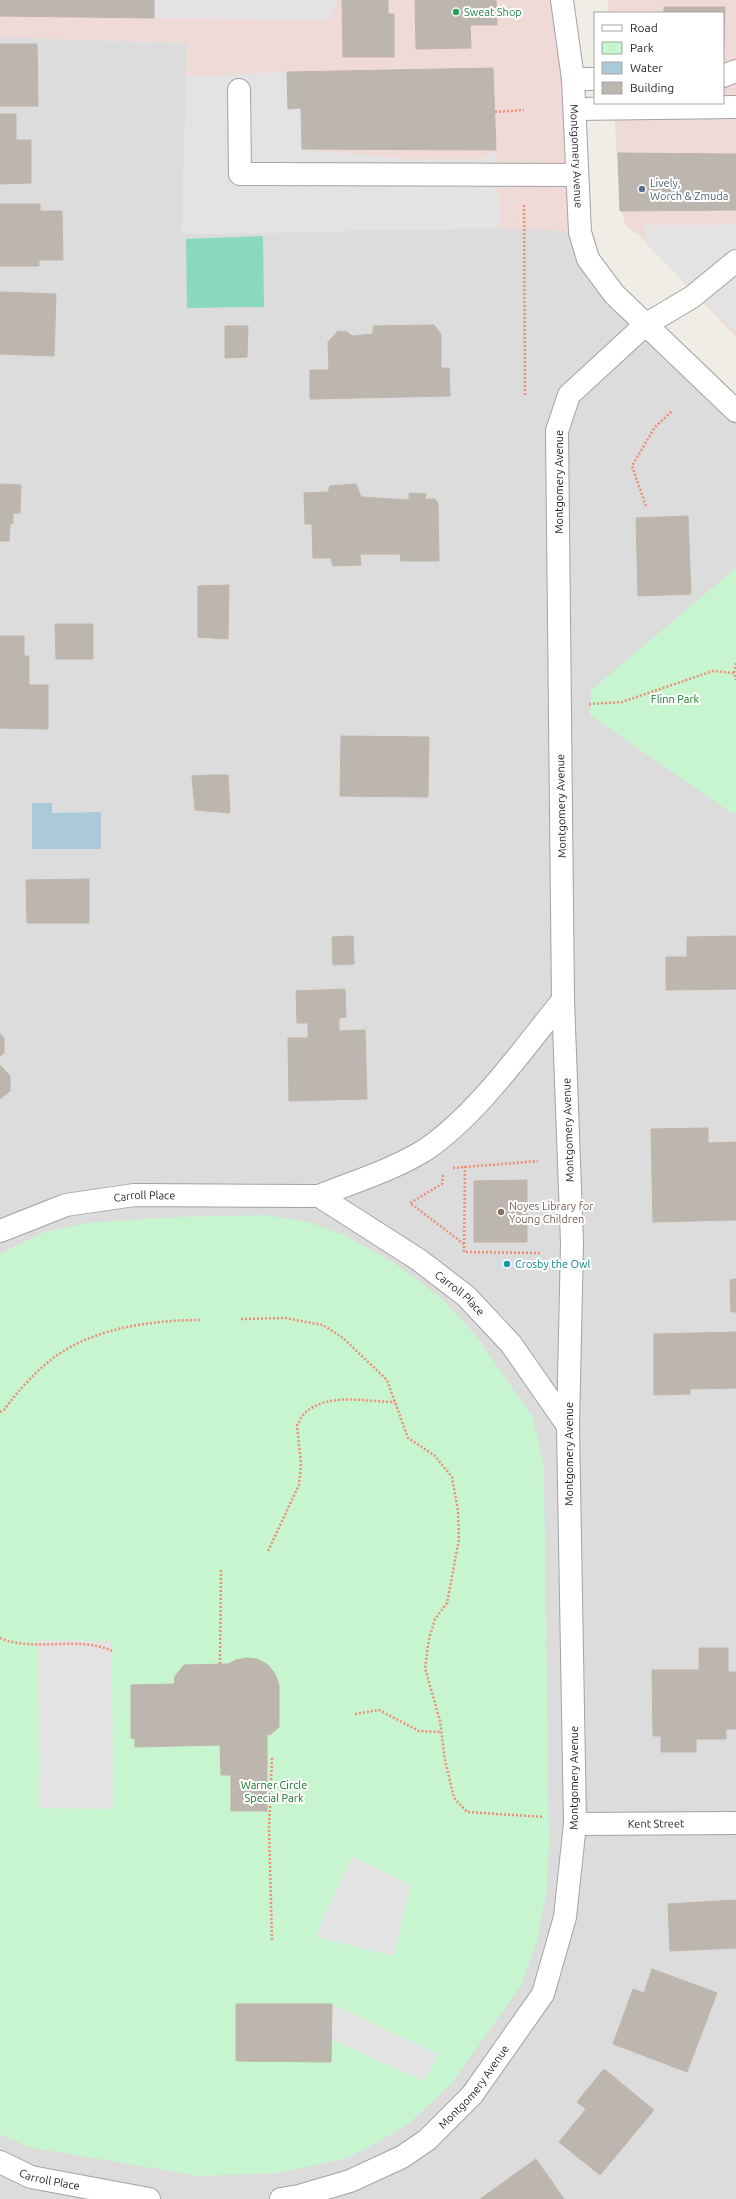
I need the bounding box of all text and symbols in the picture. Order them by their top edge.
place label: Sweat Shop [464,6,522,18]
marker: Sweat Shop [451,7,461,17]
legend [594,12,724,104]
text: Road [630,21,658,34]
text: Park [630,41,654,54]
text: Water [630,61,663,74]
text: Building [630,81,674,94]
street label: Montgomery Avenue [568,104,585,209]
place label: Lively, Worch & Zmuda [650,177,728,202]
marker: Lively, Worch & Zmuda [637,184,647,194]
street label: Montgomery Avenue [553,430,565,534]
park label: Flinn Park [651,693,700,705]
street label: Montgomery Avenue [554,754,568,858]
street label: Montgomery Avenue [560,1078,576,1182]
street label: Carroll Place [113,1189,175,1204]
place label: Noyes Library for Young Children [509,1200,594,1225]
marker: Noyes Library for Young Children [496,1207,506,1217]
place label: Crosby the Owl [515,1258,591,1270]
marker: Crosby the Owl [502,1259,512,1269]
street label: Carroll Place [433,1268,487,1318]
street label: Montgomery Avenue [563,1402,575,1506]
street label: Montgomery Avenue [568,1726,580,1830]
park label: Warner Circle Special Park [241,1779,307,1804]
street label: Kent Street [628,1817,685,1830]
street label: Montgomery Avenue [436,2043,511,2131]
street label: Carroll Place [17,2166,81,2192]

